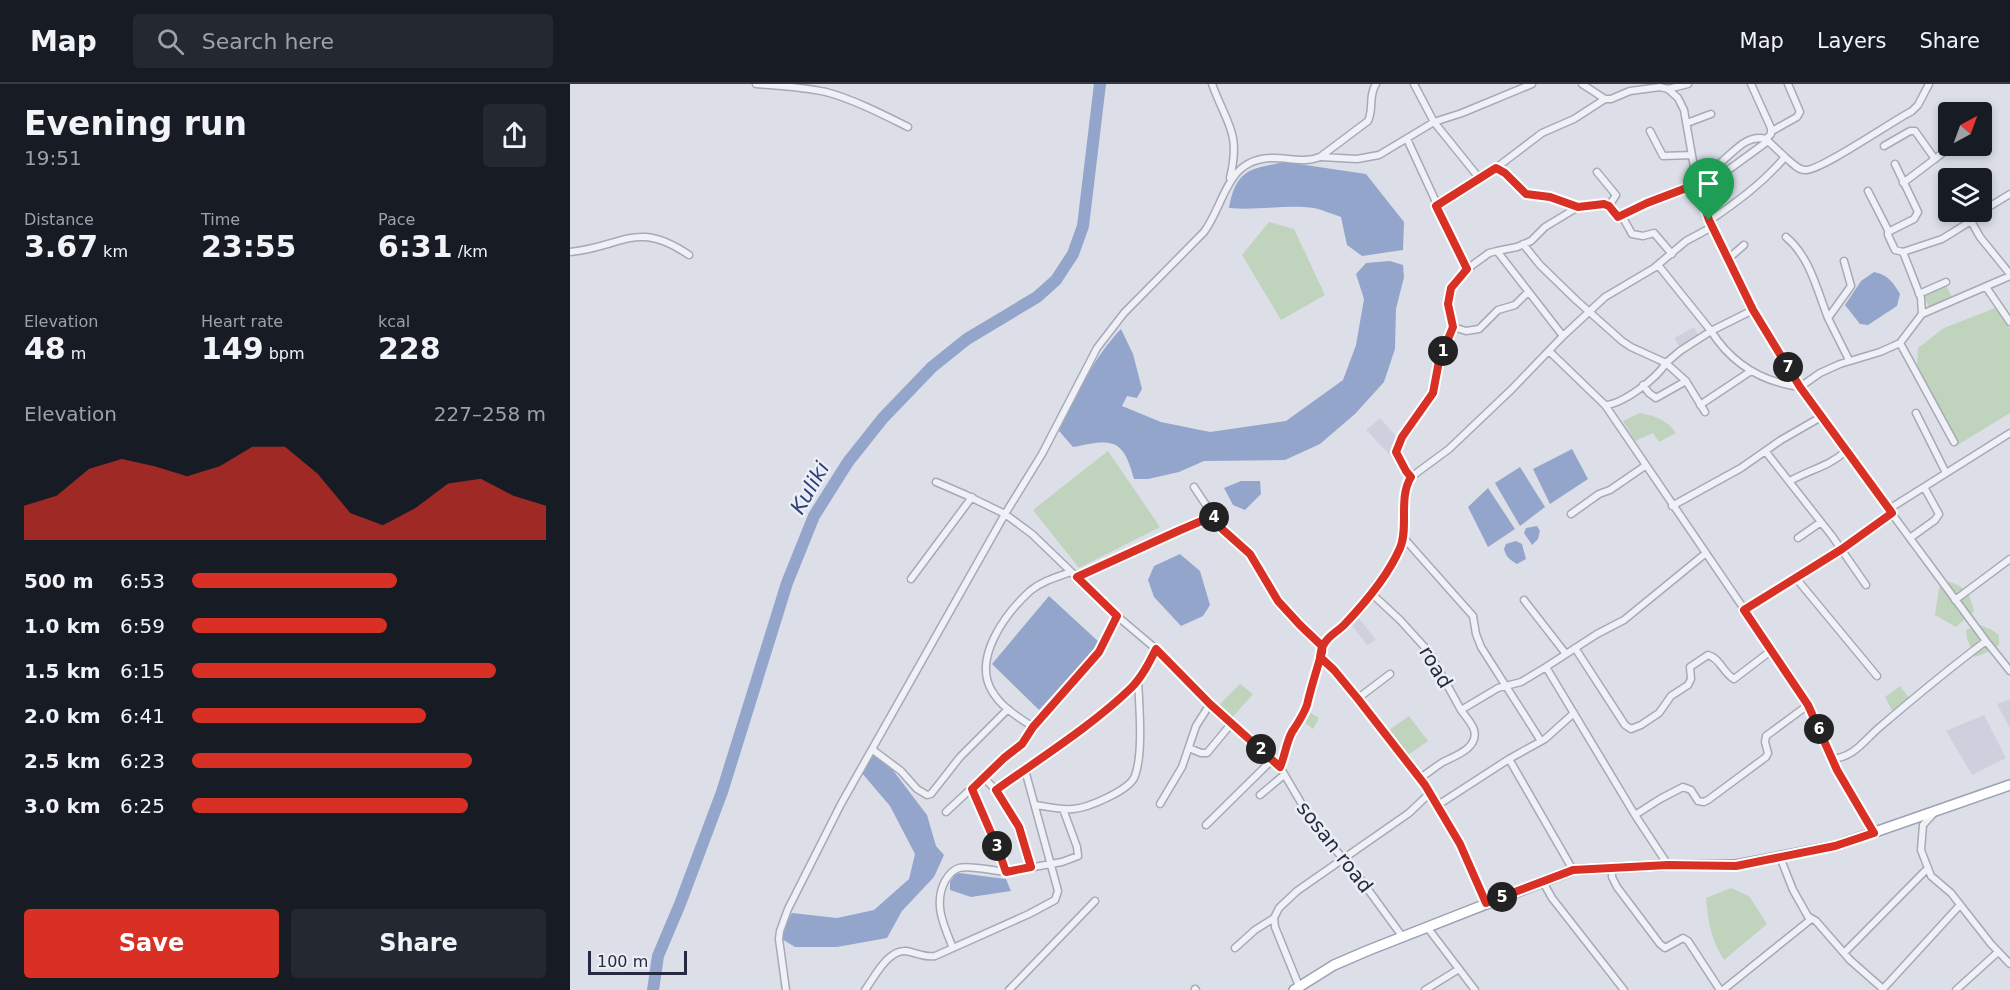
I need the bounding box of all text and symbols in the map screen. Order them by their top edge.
search box [133,14,553,68]
text: Map [30,25,97,58]
icon: search [154,25,187,58]
text: Search here [202,29,334,54]
text: Map [1740,29,1784,53]
text: Layers [1817,29,1886,53]
text: Share [1919,29,1980,53]
north arrow [1938,102,1992,156]
map controls [1938,102,1992,222]
text: Evening run [24,104,247,143]
button: share [483,104,546,167]
text: 19:51 [24,146,82,170]
pin [1683,158,1734,220]
icon: arrive [1692,167,1725,200]
button: layers [1938,168,1992,222]
text: Distance [24,210,94,229]
text: Time [201,210,240,229]
text: Pace [378,210,415,229]
text: 3.67 [24,229,98,264]
text: 23:55 [201,229,297,264]
text: 6:31 [378,229,453,264]
text: km [98,242,128,261]
text: /km [453,242,488,261]
text: Elevation [24,312,98,331]
text: Heart rate [201,312,283,331]
text: kcal [378,312,410,331]
text: 48 [24,331,66,366]
text: 149 [201,331,264,366]
text: 228 [378,331,441,366]
pin: 1 [1428,336,1458,366]
text: 1 [1437,341,1449,360]
text: m [66,344,86,363]
text: bpm [264,344,305,363]
pin: 7 [1773,352,1803,382]
text: 7 [1782,357,1794,376]
text: Elevation [24,402,117,426]
text: 227–258 m [434,402,546,426]
water label: Kuliki [786,458,835,518]
pin: 4 [1199,502,1229,532]
text: 4 [1208,507,1220,526]
text: 500 m [24,569,94,593]
text: 6:53 [120,569,165,593]
text: 1.0 km [24,614,101,638]
text: 6:59 [120,614,165,638]
street label: road [1414,642,1458,692]
text: 1.5 km [24,659,101,683]
text: 6:15 [120,659,165,683]
text: 2.0 km [24,704,101,728]
text: 6:41 [120,704,165,728]
pin: 6 [1804,714,1834,744]
text: 6 [1813,719,1825,738]
pin: 2 [1246,734,1276,764]
text: 2 [1255,739,1267,758]
text: 2.5 km [24,749,101,773]
text: 6:23 [120,749,165,773]
text: 3.0 km [24,794,101,818]
text: 6:25 [120,794,165,818]
street label: sosan road [1292,797,1378,897]
pin: 3 [982,831,1012,861]
text: 3 [991,836,1003,855]
pin: 5 [1487,882,1517,912]
text: 5 [1496,887,1508,906]
button: Save [24,909,279,978]
button: Share [291,909,546,978]
scale bar [588,948,687,976]
text: 100 m [597,952,648,971]

